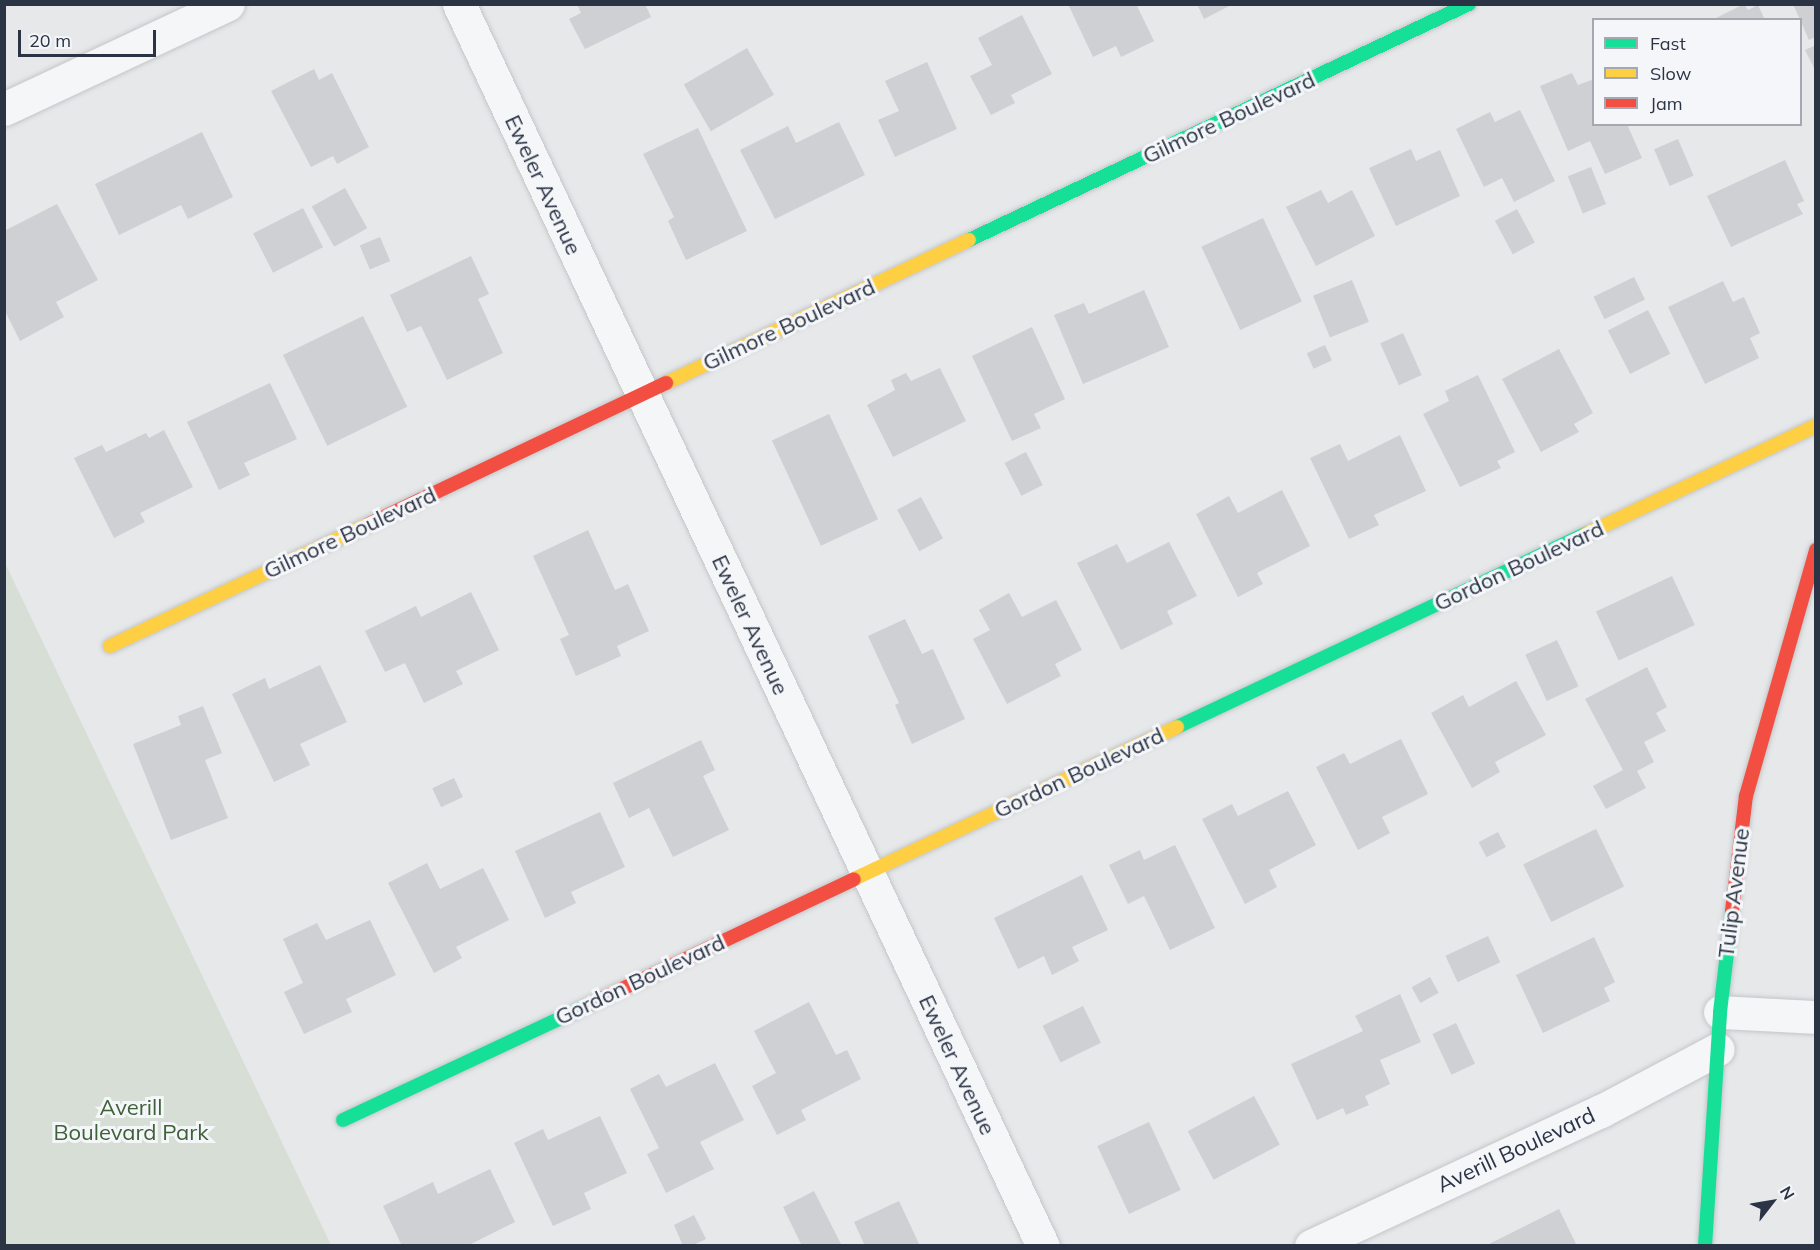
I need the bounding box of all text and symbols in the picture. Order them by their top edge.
scale bar [21,18,159,56]
legend [1592,18,1802,126]
text: 20 m [29,29,71,52]
text: Fast [1650,32,1686,55]
text: Slow [1650,62,1691,85]
street label: Gilmore Boulevard [1139,67,1319,169]
text: Jam [1650,92,1683,115]
street label: Eweler Avenue [499,111,587,259]
street label: Gilmore Boulevard [699,274,879,376]
street label: Gilmore Boulevard [260,482,440,584]
street label: Gordon Boulevard [1430,515,1608,617]
street label: Eweler Avenue [706,551,794,699]
street label: Gordon Boulevard [990,722,1168,824]
street label: Tulip Avenue [1713,827,1755,959]
street label: Gordon Boulevard [551,929,729,1031]
street label: Eweler Avenue [913,991,1001,1139]
park label: Averill Boulevard Park [53,1094,209,1146]
street label: Averill Boulevard [1433,1102,1599,1198]
north arrow [1742,1172,1802,1232]
text: N [1776,1182,1799,1203]

